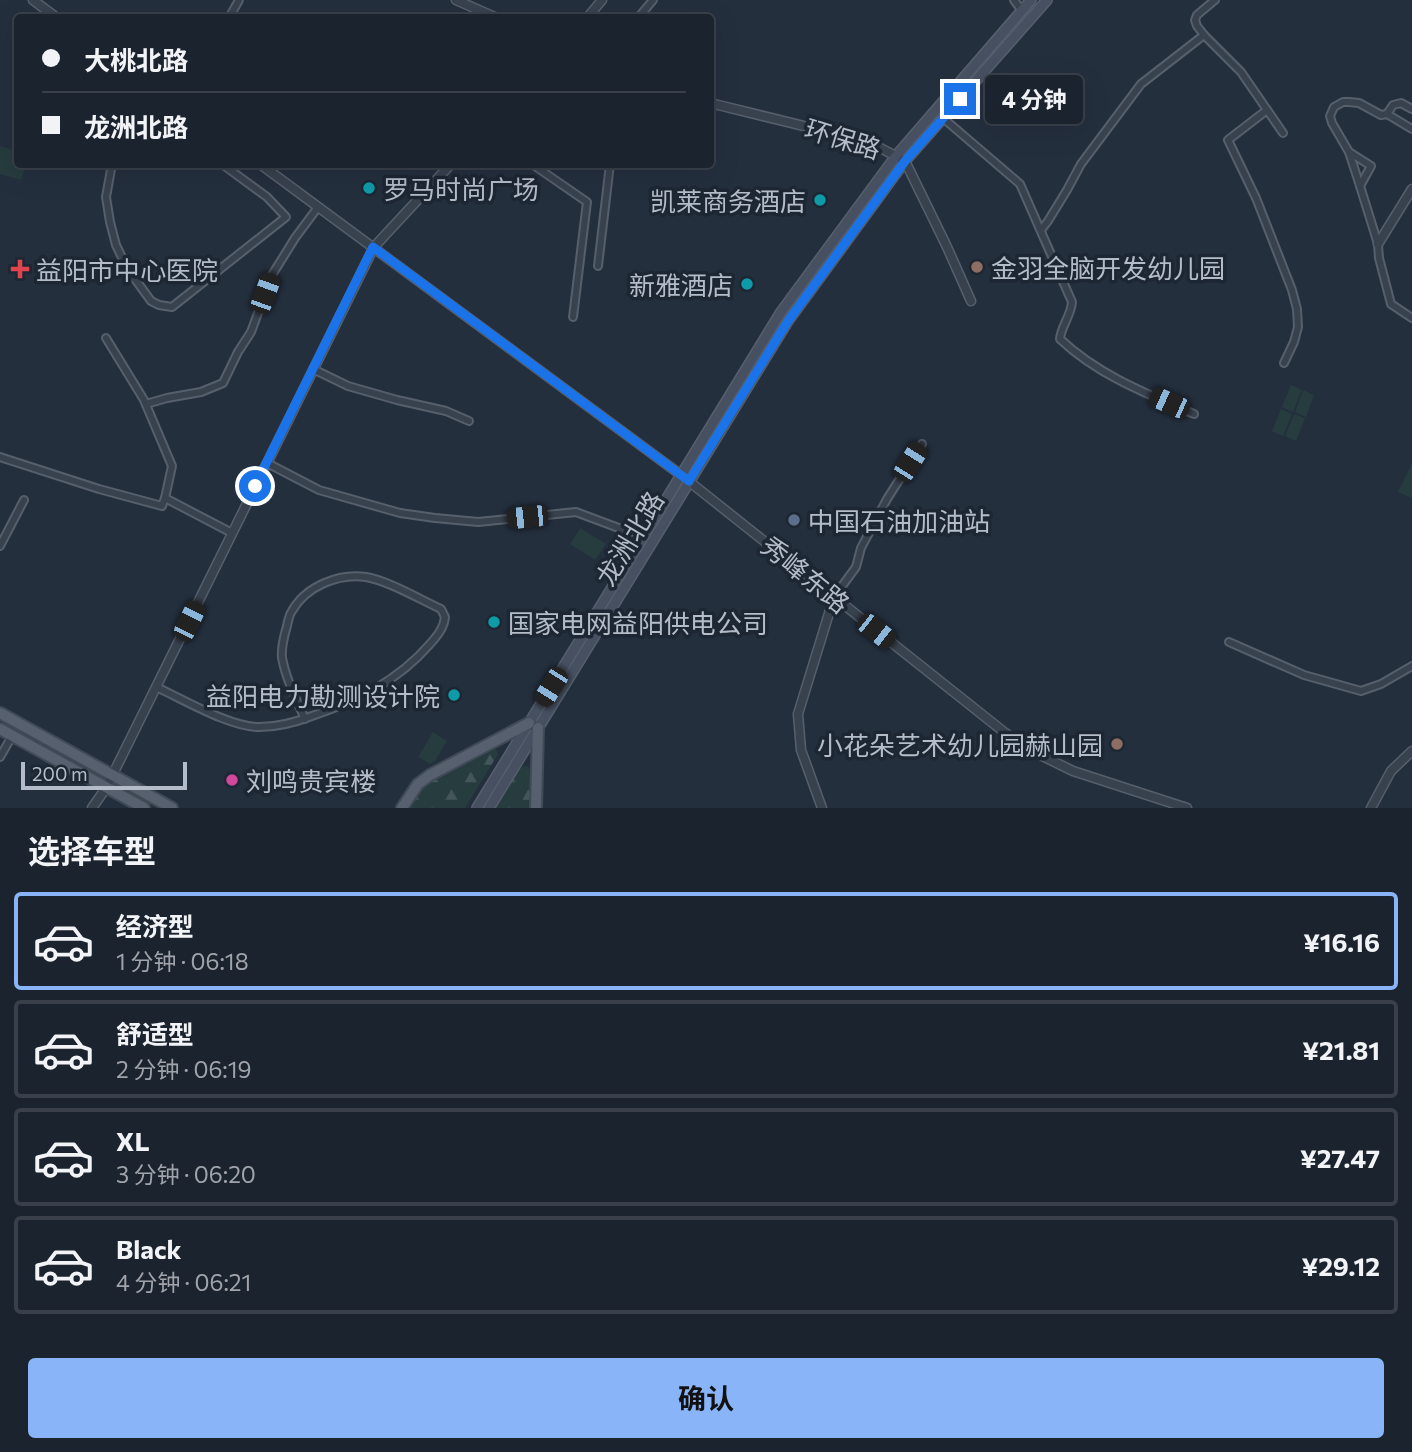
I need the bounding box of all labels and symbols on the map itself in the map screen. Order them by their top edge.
callout: 4 分钟 [984,74,1082,124]
route end [944,83,976,115]
street label: 环保路 [801,112,885,164]
place label: 罗马时尚广场 [383,173,539,204]
marker: 罗马时尚广场 [361,180,377,196]
place label: 凯莱商务酒店 [650,185,806,216]
marker: 凯莱商务酒店 [812,192,828,208]
place label: 金羽全脑开发幼儿园 [991,252,1225,283]
place label: 益阳市中心医院 [36,254,218,285]
marker: 益阳市中心医院 [10,259,30,279]
marker: 金羽全脑开发幼儿园 [969,259,985,275]
place label: 新雅酒店 [629,269,733,300]
car [248,270,283,316]
marker: 新雅酒店 [739,276,755,292]
car [1146,385,1193,421]
car [890,439,931,485]
route start [239,470,271,502]
street label: 龙洲北路 [589,485,669,591]
car [506,504,549,530]
place label: 中国石油加油站 [808,505,990,536]
marker: 中国石油加油站 [786,512,802,528]
street label: 秀峰东路 [756,529,856,619]
car [171,598,208,644]
place label: 国家电网益阳供电公司 [508,607,768,638]
car [853,610,900,652]
marker: 国家电网益阳供电公司 [486,614,502,630]
car [531,664,572,710]
place label: 益阳电力勘测设计院 [206,680,440,711]
marker: 益阳电力勘测设计院 [446,687,462,703]
place label: 小花朵艺术幼儿园赫山园 [817,729,1103,760]
marker: 小花朵艺术幼儿园赫山园 [1109,736,1125,752]
scale bar [21,759,187,791]
place label: 刘鸣贵宾楼 [246,765,376,796]
marker: 刘鸣贵宾楼 [224,772,240,788]

